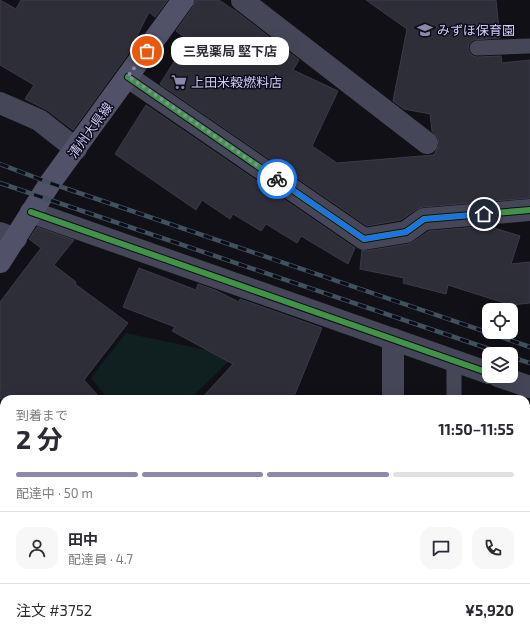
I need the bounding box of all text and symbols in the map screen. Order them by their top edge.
school or university icon: みずほ保育園 [416,21,434,39]
place label: みずほ保育園 [437,22,515,38]
pin [130,34,164,68]
callout: 三晃薬局 堅下店 [171,37,289,65]
icon: bag [136,40,158,62]
text: 三晃薬局 堅下店 [183,43,277,59]
supermarket icon: 上田米穀燃料店 [170,73,188,91]
place label: 上田米穀燃料店 [191,74,282,90]
street label: 清州大県線 [64,99,116,161]
courier [257,159,297,199]
icon: bike [266,168,288,190]
pin [467,197,501,231]
icon: home [473,203,495,225]
map controls [482,303,518,383]
button: locate [482,303,518,339]
button: layers [482,347,518,383]
text: 到着まで [16,407,68,423]
text: 11:50–11:55 [438,420,514,438]
text: 2 分 [16,423,63,454]
text: 配達中 · 50 m [16,485,93,501]
button: person [16,527,58,569]
button: chat [420,527,462,569]
button: phone [472,527,514,569]
text: 田中 [68,530,98,548]
text: 配達員 · 4.7 [68,551,133,567]
text: 注文 #3752 [16,601,92,619]
text: ¥5,920 [465,601,514,619]

